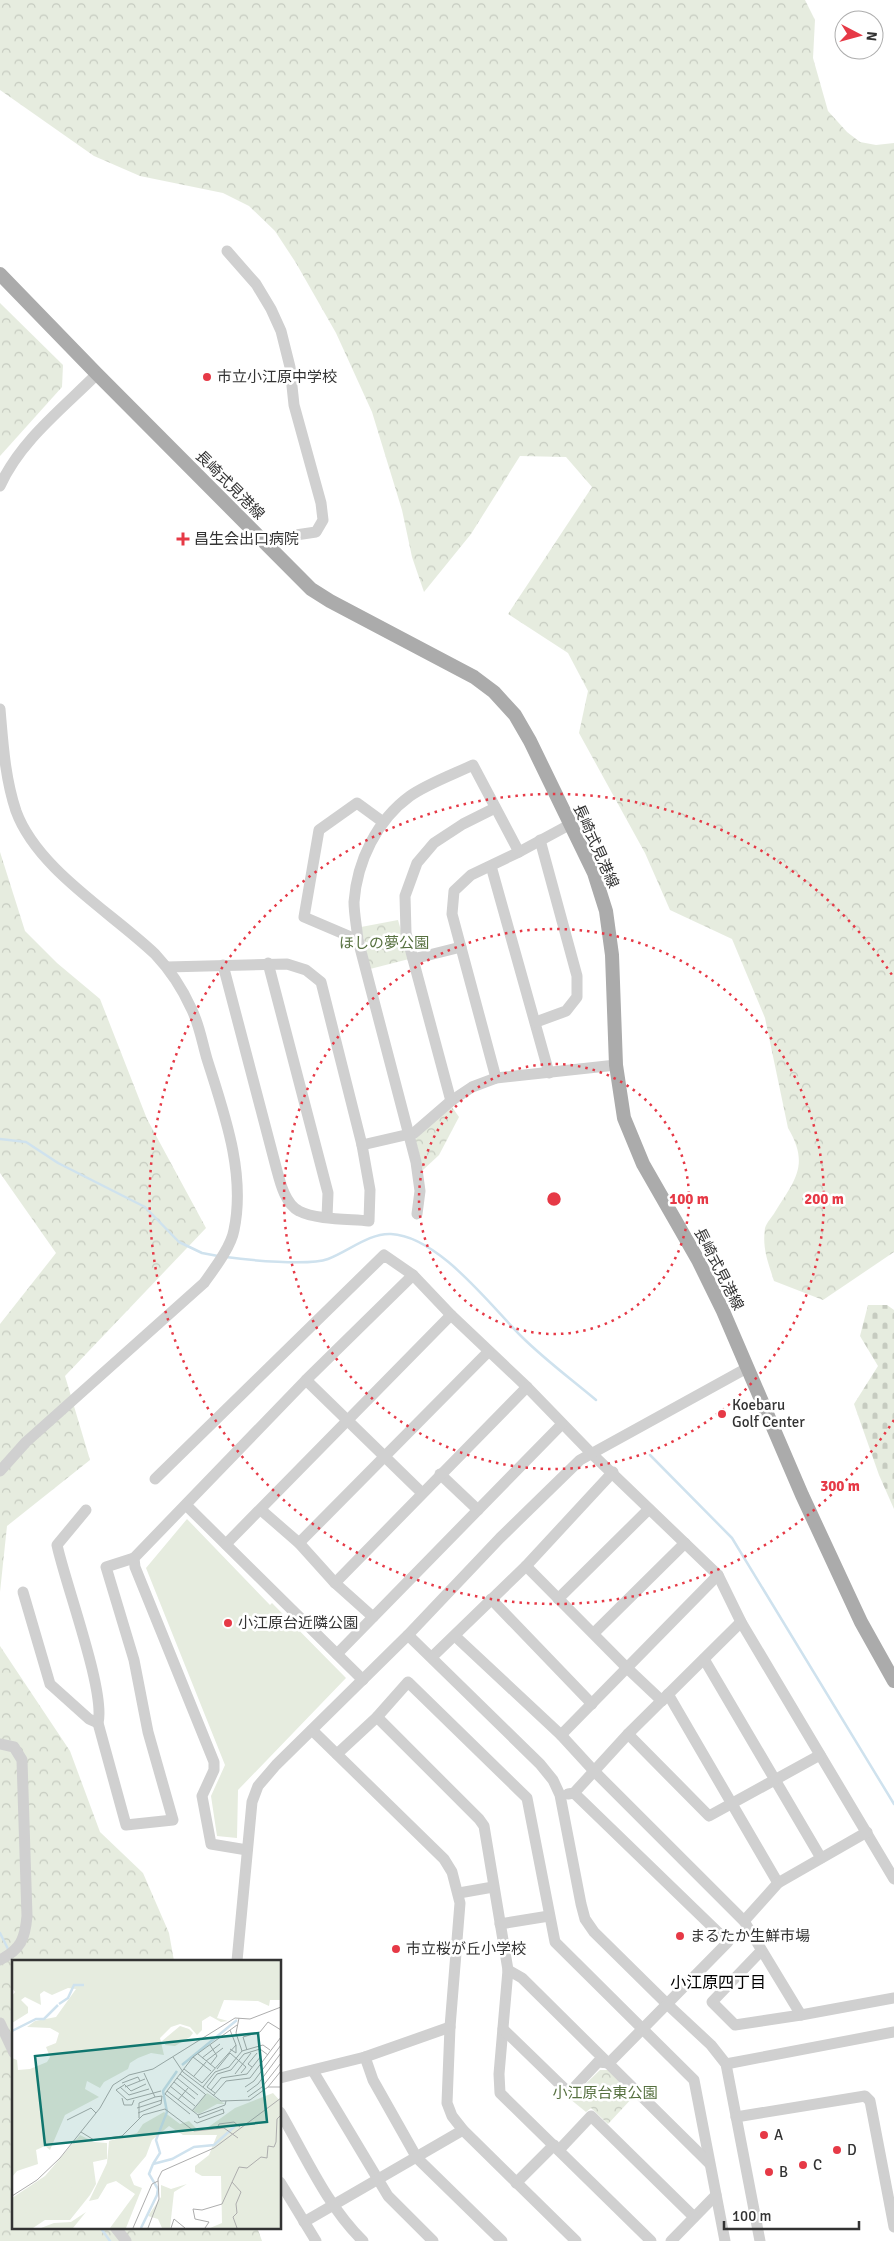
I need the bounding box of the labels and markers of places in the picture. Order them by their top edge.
place label: 市立小江原中学校 [217,368,337,386]
marker: 市立小江原中学校 [201,371,213,383]
place label: 昌生会出口病院 [194,530,299,548]
marker: 昌生会出口病院 [176,532,190,546]
centre of rings [545,1190,563,1208]
place label: Koebaru Golf Center [732,1396,805,1431]
marker: Koebaru Golf Center [716,1408,728,1420]
place label: 小江原台近隣公園 [238,1614,358,1632]
marker: 小江原台近隣公園 [222,1617,234,1629]
place label: まるたか生鮮市場 [690,1927,810,1945]
marker: まるたか生鮮市場 [674,1930,686,1942]
place label: 市立桜が丘小学校 [406,1940,526,1958]
marker: 市立桜が丘小学校 [390,1943,402,1955]
place label: A [774,2126,783,2144]
marker: A [758,2129,770,2141]
place label: D [847,2141,857,2159]
marker: D [831,2144,843,2156]
place label: C [813,2156,822,2174]
marker: C [797,2159,809,2171]
place label: B [779,2163,788,2181]
marker: B [763,2166,775,2178]

